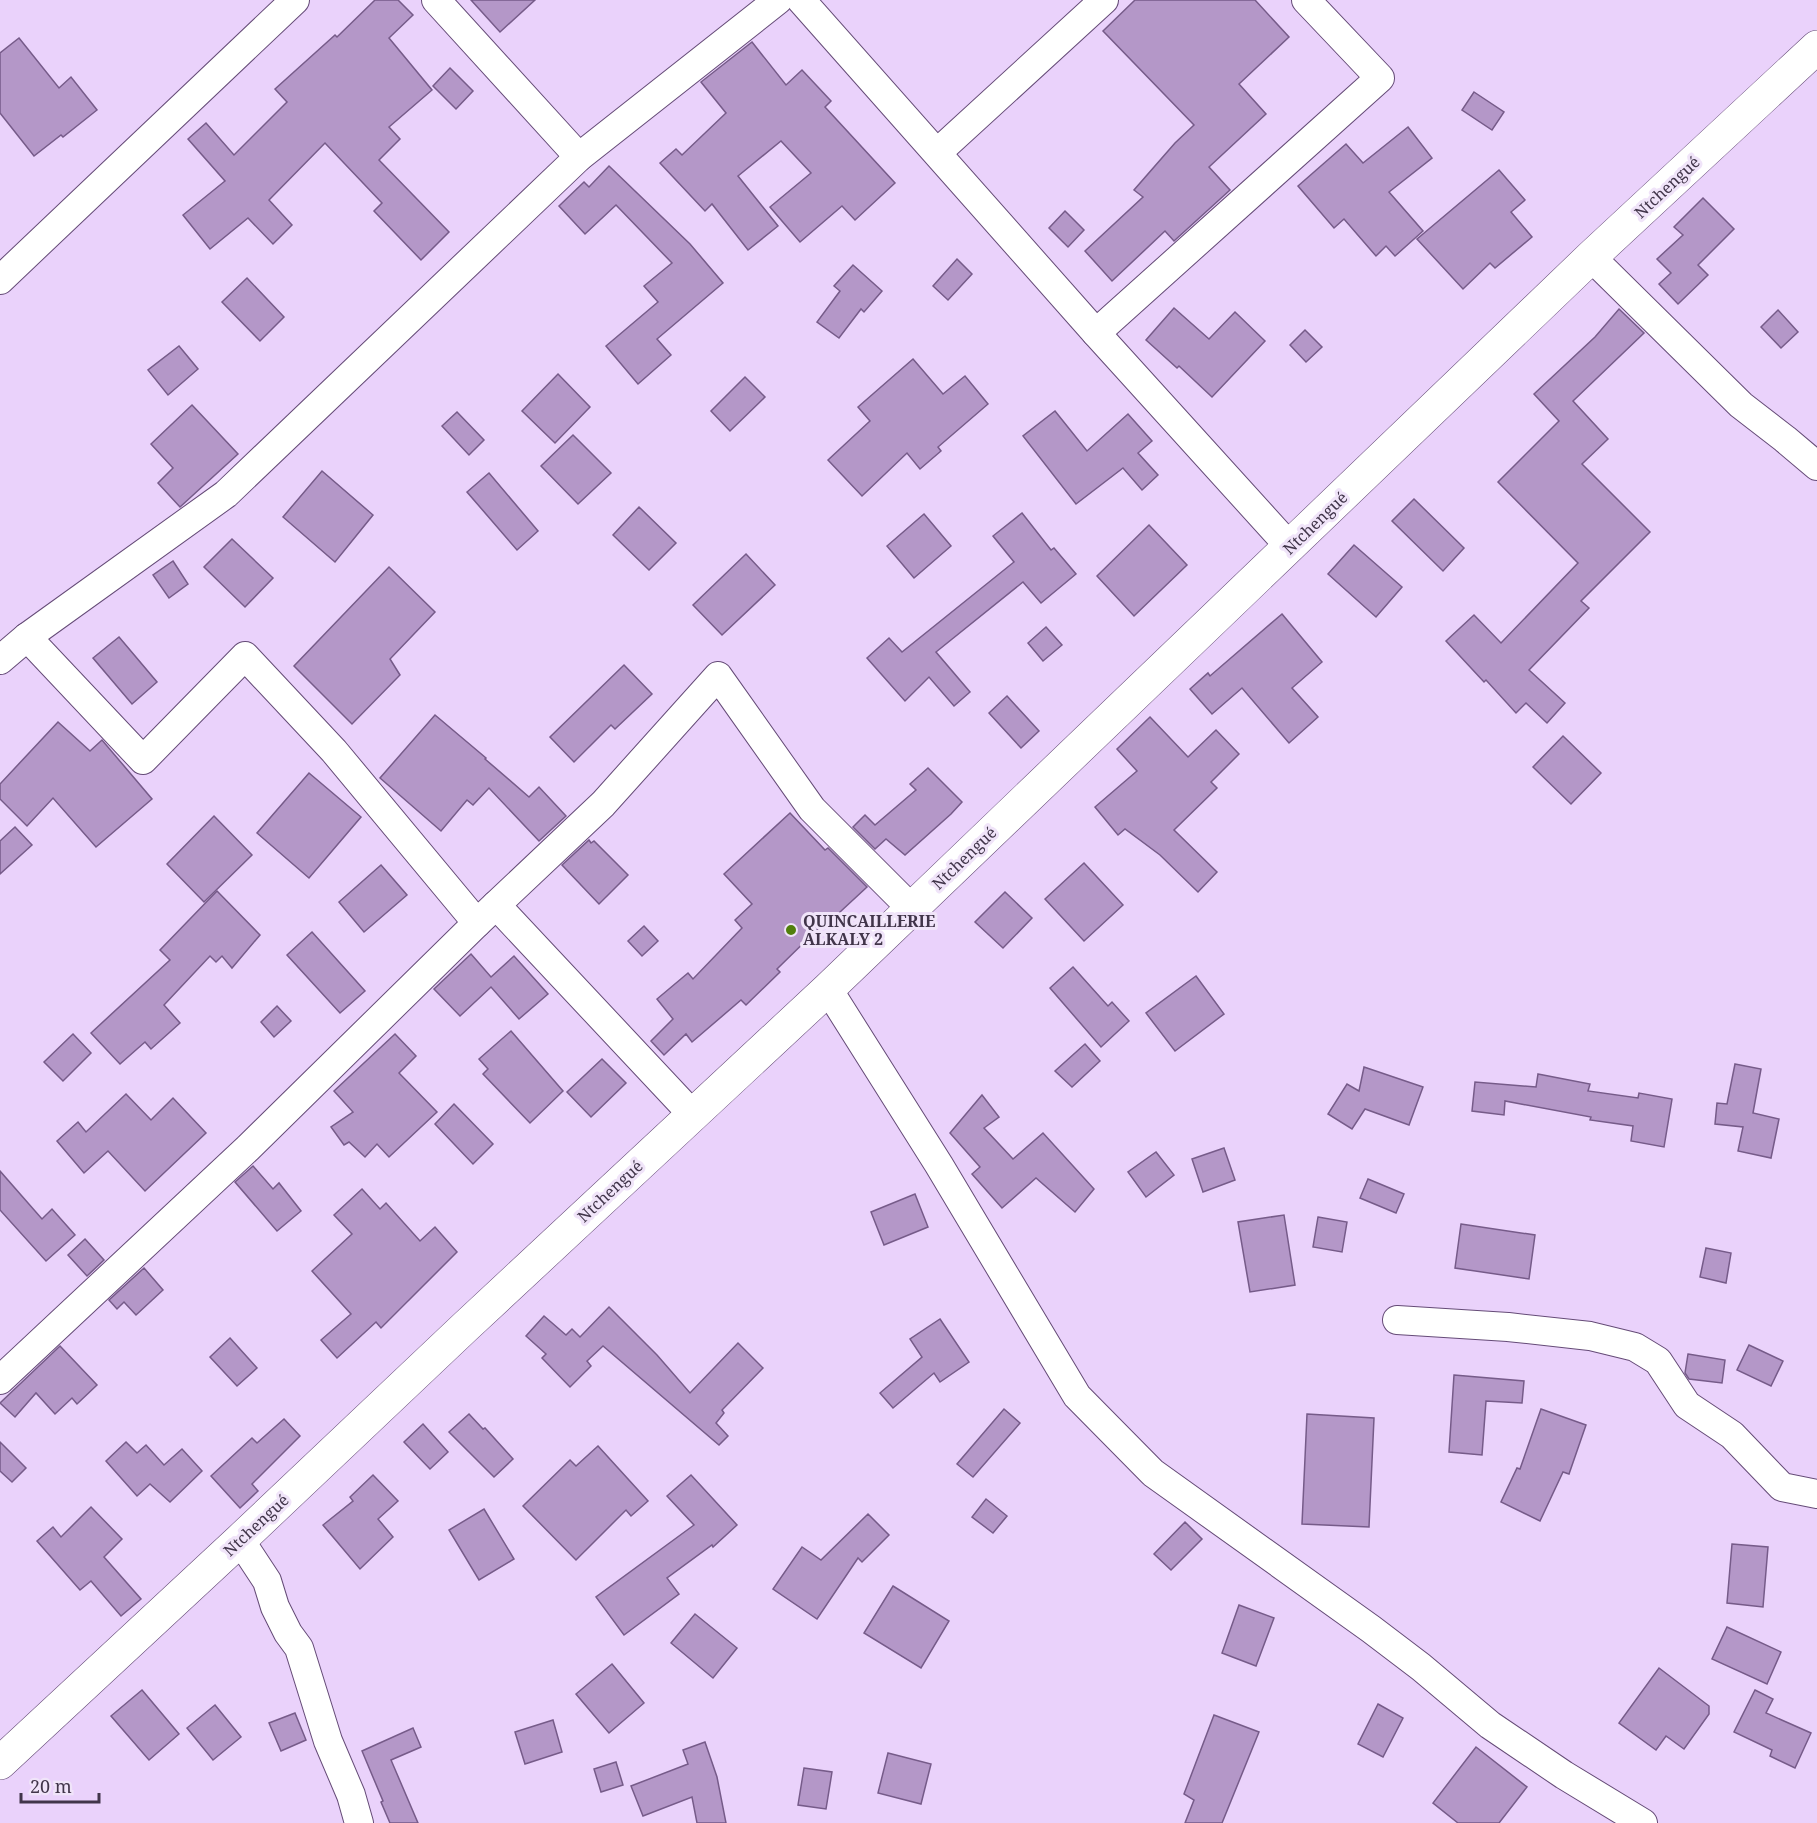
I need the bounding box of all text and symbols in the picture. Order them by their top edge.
street label: Ntchengué [1629,151,1705,223]
street label: Ntchengué [1278,487,1352,559]
street label: Ntchengué [927,822,1001,894]
place label: QUINCAILLERIE ALKALY 2 [803,910,935,950]
marker: QUINCAILLERIE ALKALY 2 [784,923,798,937]
street label: Ntchengué [572,1155,648,1227]
street label: Ntchengué [218,1489,294,1561]
scale bar [21,1766,99,1804]
text: 20 m [30,1774,72,1798]

